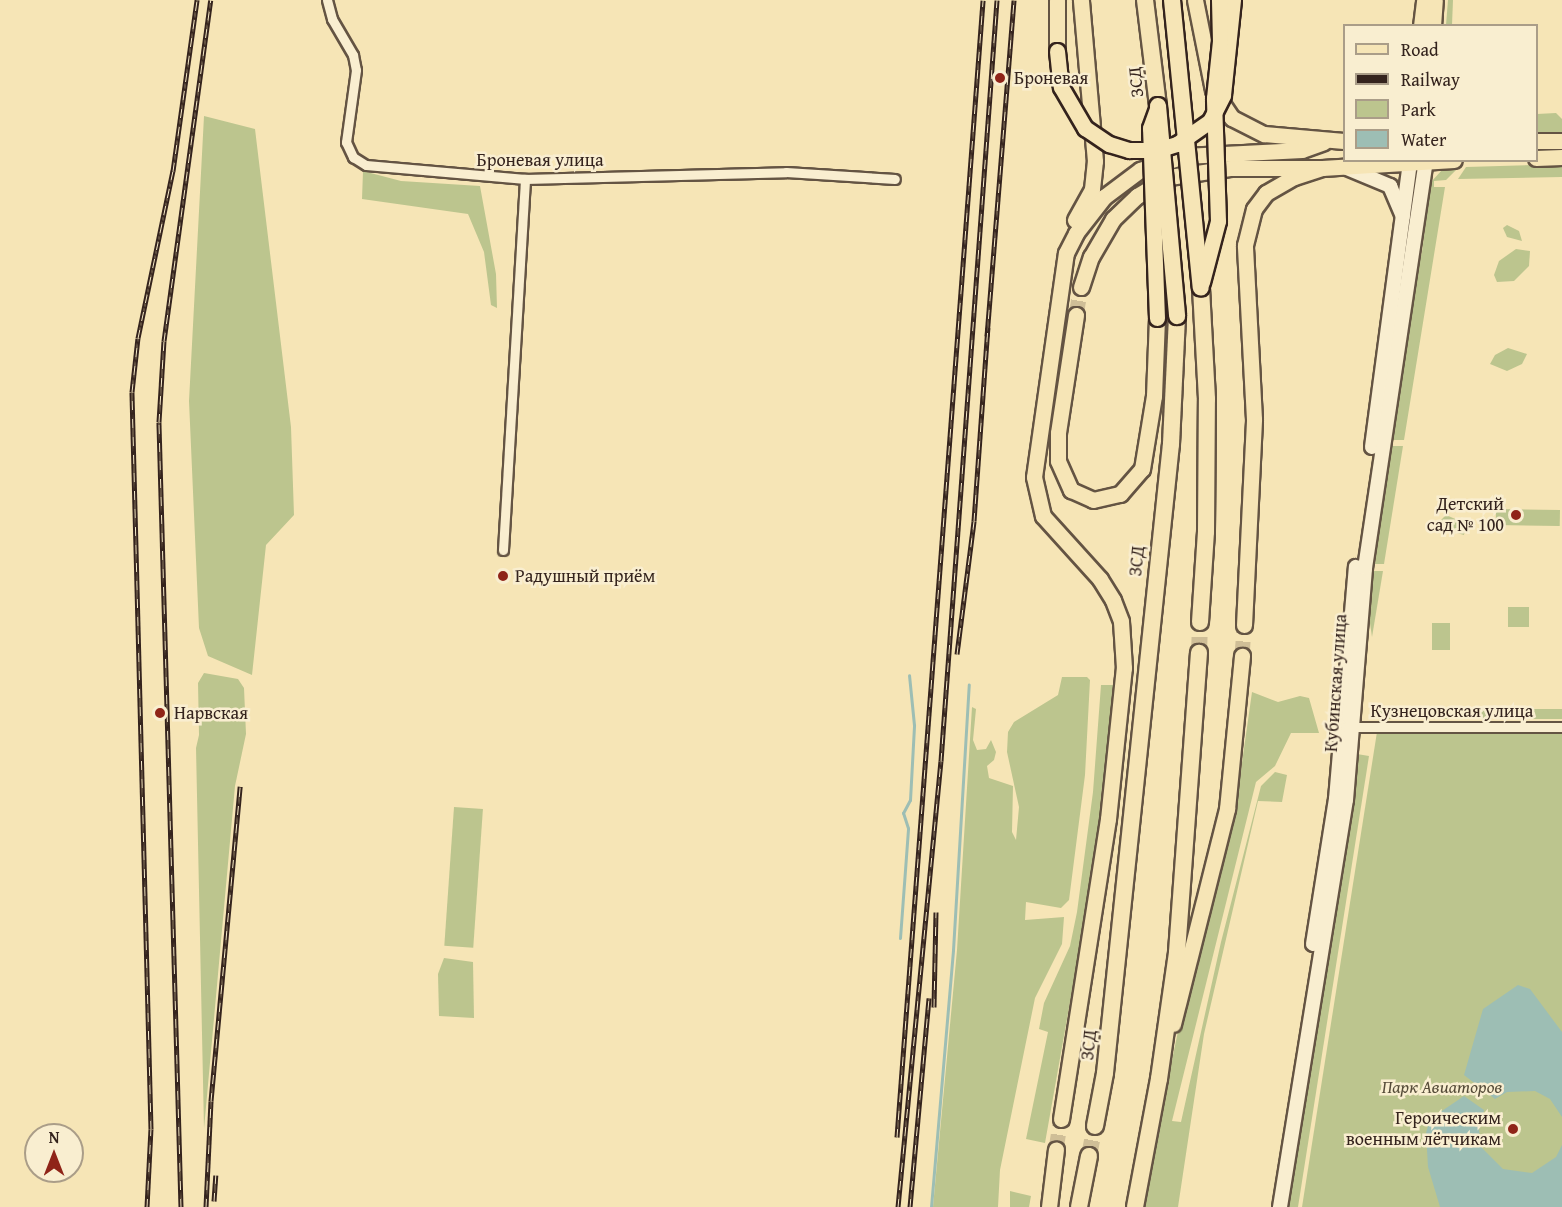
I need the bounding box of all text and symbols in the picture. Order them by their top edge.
legend [1343,24,1538,162]
text: Road [1401,36,1439,63]
street label: ЗСД [1124,66,1148,98]
text: Railway [1401,66,1460,93]
place label: Броневая [1014,67,1088,89]
marker: Броневая [991,69,1009,87]
text: Park [1401,96,1436,123]
text: Water [1401,126,1446,153]
street label: Броневая улица [476,149,604,171]
place label: Детский сад № 100 [1427,494,1504,536]
marker: Детский сад № 100 [1509,508,1523,522]
street label: ЗСД [1125,545,1149,577]
place label: Радушный приём [515,565,655,587]
marker: Радушный приём [496,569,510,583]
street label: Кубинская улица [1320,613,1352,753]
street label: Кузнецовская улица [1371,700,1533,722]
place label: Нарвская [174,702,248,724]
marker: Нарвская [151,704,169,722]
street label: ЗСД [1077,1029,1101,1061]
park label: Парк Авиаторов [1382,1076,1502,1098]
place label: Героическим военным лётчикам [1346,1108,1501,1150]
marker: Героическим военным лётчикам [1506,1122,1520,1136]
north arrow [24,1123,84,1183]
text: N [49,1125,59,1149]

